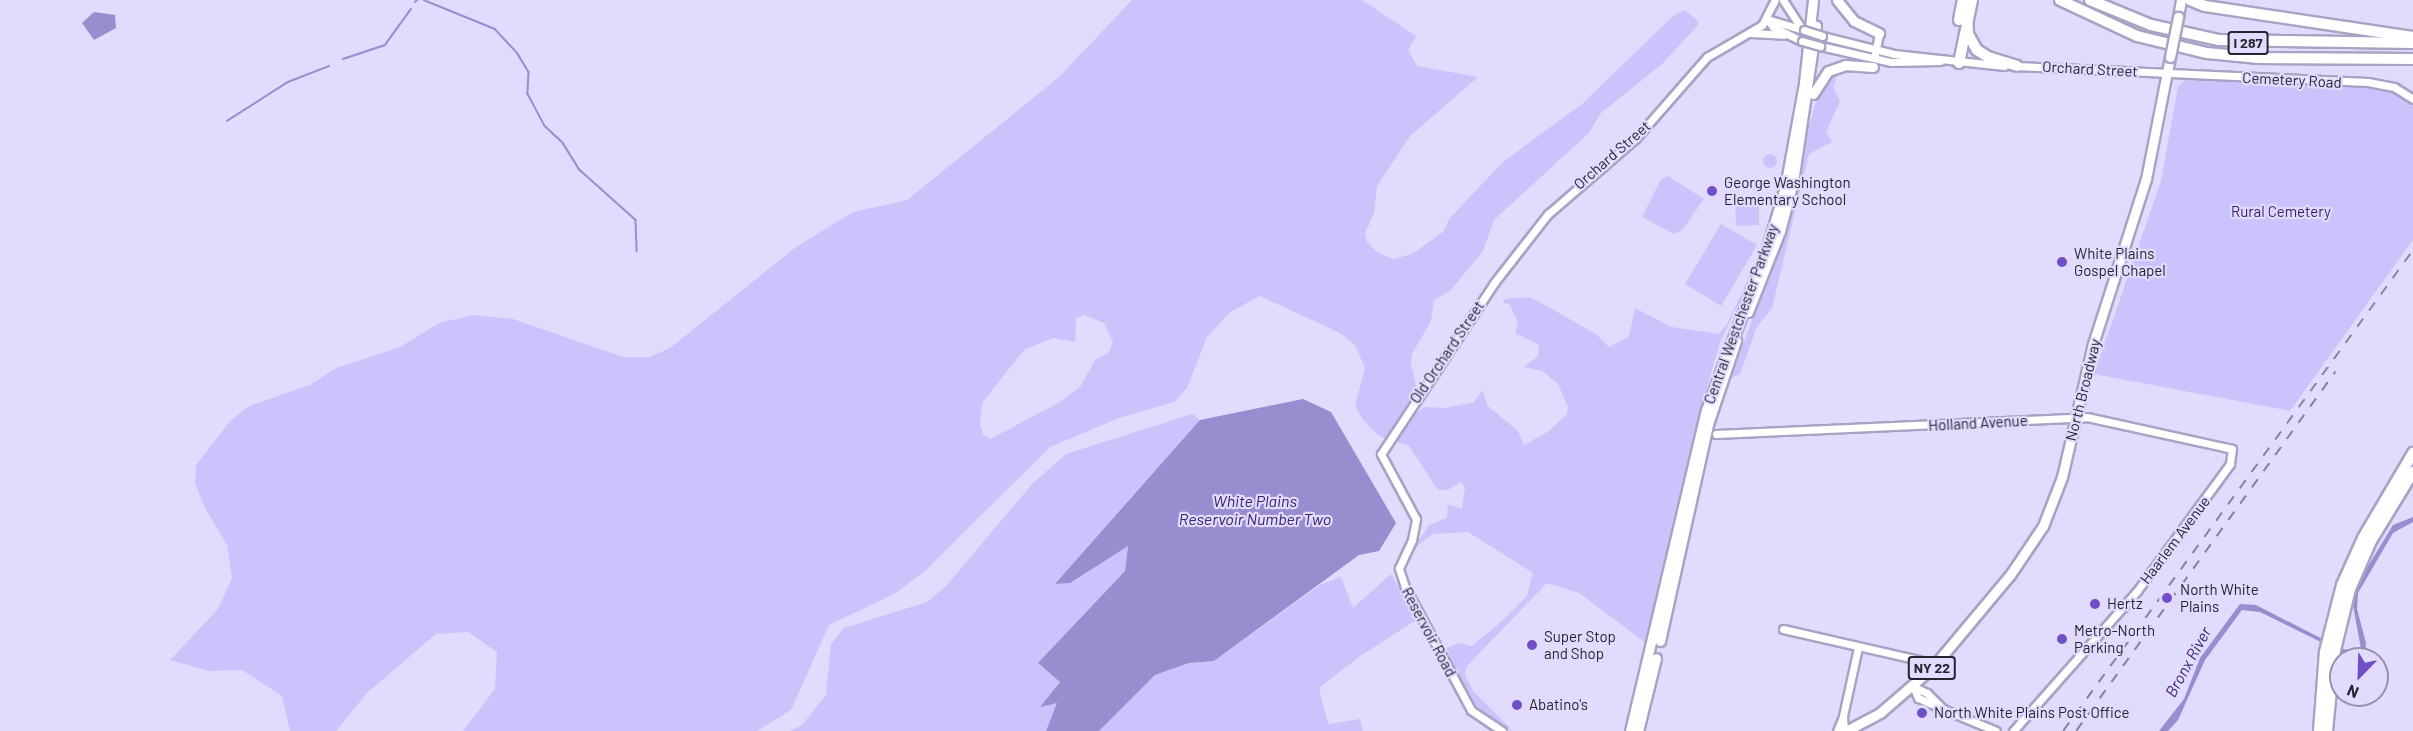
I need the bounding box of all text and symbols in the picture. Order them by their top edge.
road number: I 287 [2227,32,2269,54]
street label: Orchard Street [2042,58,2138,80]
street label: Cemetery Road [2242,68,2342,92]
street label: Orchard Street [1570,117,1654,193]
place label: George Washington Elementary School [1724,173,1850,208]
marker: George Washington Elementary School [1705,184,1719,198]
park label: Rural Cemetery [2231,203,2331,221]
street label: Central Westchester Parkway [1700,222,1782,406]
place label: White Plains Gospel Chapel [2074,244,2166,279]
marker: White Plains Gospel Chapel [2055,255,2069,269]
street label: Old Orchard Street [1406,297,1488,407]
street label: North Broadway [2062,337,2104,443]
street label: Holland Avenue [1928,411,2028,435]
water label: White Plains Reservoir Number Two [1179,491,1331,529]
street label: Haarlem Avenue [2136,493,2214,587]
place label: North White Plains [2180,580,2259,615]
street label: Reservoir Road [1398,584,1460,680]
marker: North White Plains [2158,589,2176,607]
place label: Hertz [2107,595,2143,613]
marker: Hertz [2088,597,2102,611]
place label: Metro-North Parking [2074,621,2155,656]
water label: Bronx River [2161,624,2215,700]
place label: Super Stop and Shop [1544,627,1616,662]
marker: Metro-North Parking [2055,632,2069,646]
marker: Super Stop and Shop [1525,638,1539,652]
north arrow [2329,647,2389,707]
road number: NY 22 [1906,657,1958,679]
text: N [2344,681,2361,703]
place label: Abatino's [1529,696,1588,714]
marker: Abatino's [1510,698,1524,712]
place label: North White Plains Post Office [1934,704,2130,722]
marker: North White Plains Post Office [1915,706,1929,720]

